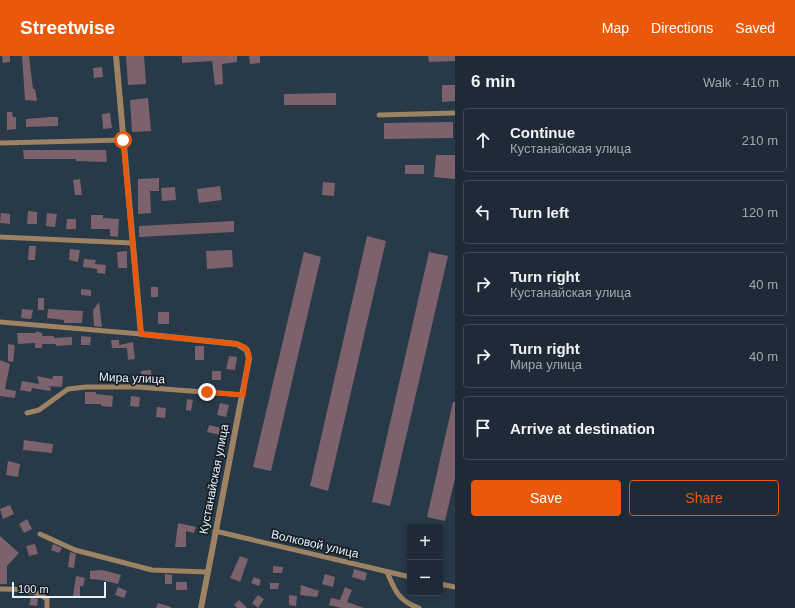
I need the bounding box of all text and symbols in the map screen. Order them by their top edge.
text: Streetwise [20,17,115,38]
text: Map [602,20,629,36]
text: Directions [651,20,713,36]
text: Saved [735,20,775,36]
text: 6 min [471,72,515,91]
text: Walk · 410 m [703,75,779,90]
text: Continue [510,124,575,141]
icon: ahead [472,129,494,151]
route start [114,131,132,149]
text: 210 m [742,133,778,148]
text: Кустанайская улица [510,141,631,156]
icon: left [472,201,494,223]
text: Turn left [510,204,569,221]
text: 120 m [742,205,778,220]
text: Turn right [510,268,580,285]
icon: right [472,273,494,295]
text: 40 m [749,277,778,292]
text: Кустанайская улица [510,285,631,300]
text: Turn right [510,340,580,357]
icon: right [472,345,494,367]
text: 40 m [749,349,778,364]
text: Мира улица [510,357,582,372]
street label: Мира улица [99,370,166,386]
route end [198,383,216,401]
icon: arrive [472,417,494,439]
text: Arrive at destination [510,420,655,437]
street label: Кустанайская улица [196,422,232,535]
button: Save [471,480,621,516]
button: Share [629,480,779,516]
map controls [407,524,443,596]
button: + [407,524,443,560]
street label: Волковой улица [270,527,360,561]
button: − [407,560,443,596]
scale bar [12,580,106,599]
text: 100 m [18,583,49,595]

